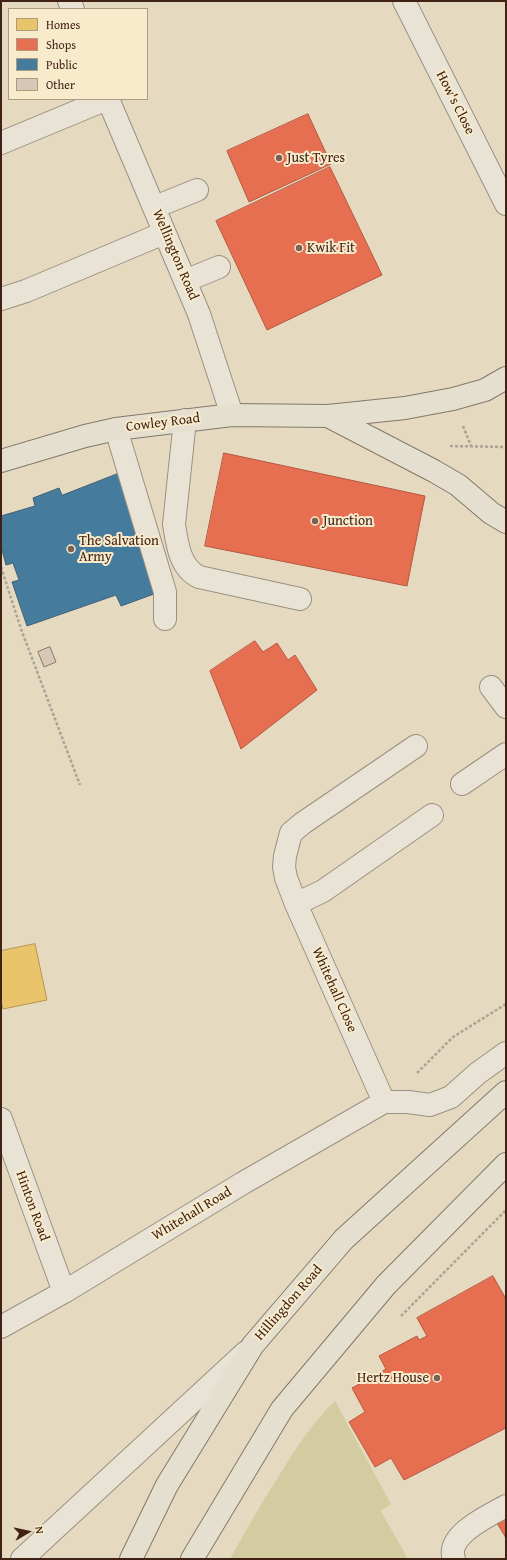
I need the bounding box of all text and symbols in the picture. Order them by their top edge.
legend [8,8,148,100]
text: Homes [46,16,80,33]
text: Shops [46,36,76,53]
text: Public [46,56,77,73]
street label: How's Close [432,68,478,138]
text: Other [46,76,75,93]
place label: Just Tyres [287,150,345,166]
marker: Just Tyres [274,153,284,163]
street label: Wellington Road [148,207,202,303]
place label: Kwik Fit [307,240,355,256]
marker: Kwik Fit [294,243,304,253]
street label: Cowley Road [125,410,201,436]
place label: Junction [323,513,373,529]
marker: Junction [310,516,320,526]
place label: The Salvation Army [79,533,159,566]
marker: The Salvation Army [66,544,76,554]
street label: Whitehall Close [308,945,360,1035]
street label: Hinton Road [12,1169,52,1243]
street label: Whitehall Road [149,1184,235,1244]
street label: Hillingdon Road [252,1262,326,1344]
place label: Hertz House [357,1370,429,1386]
marker: Hertz House [432,1373,442,1383]
north arrow [8,1512,48,1552]
text: N [31,1525,48,1535]

